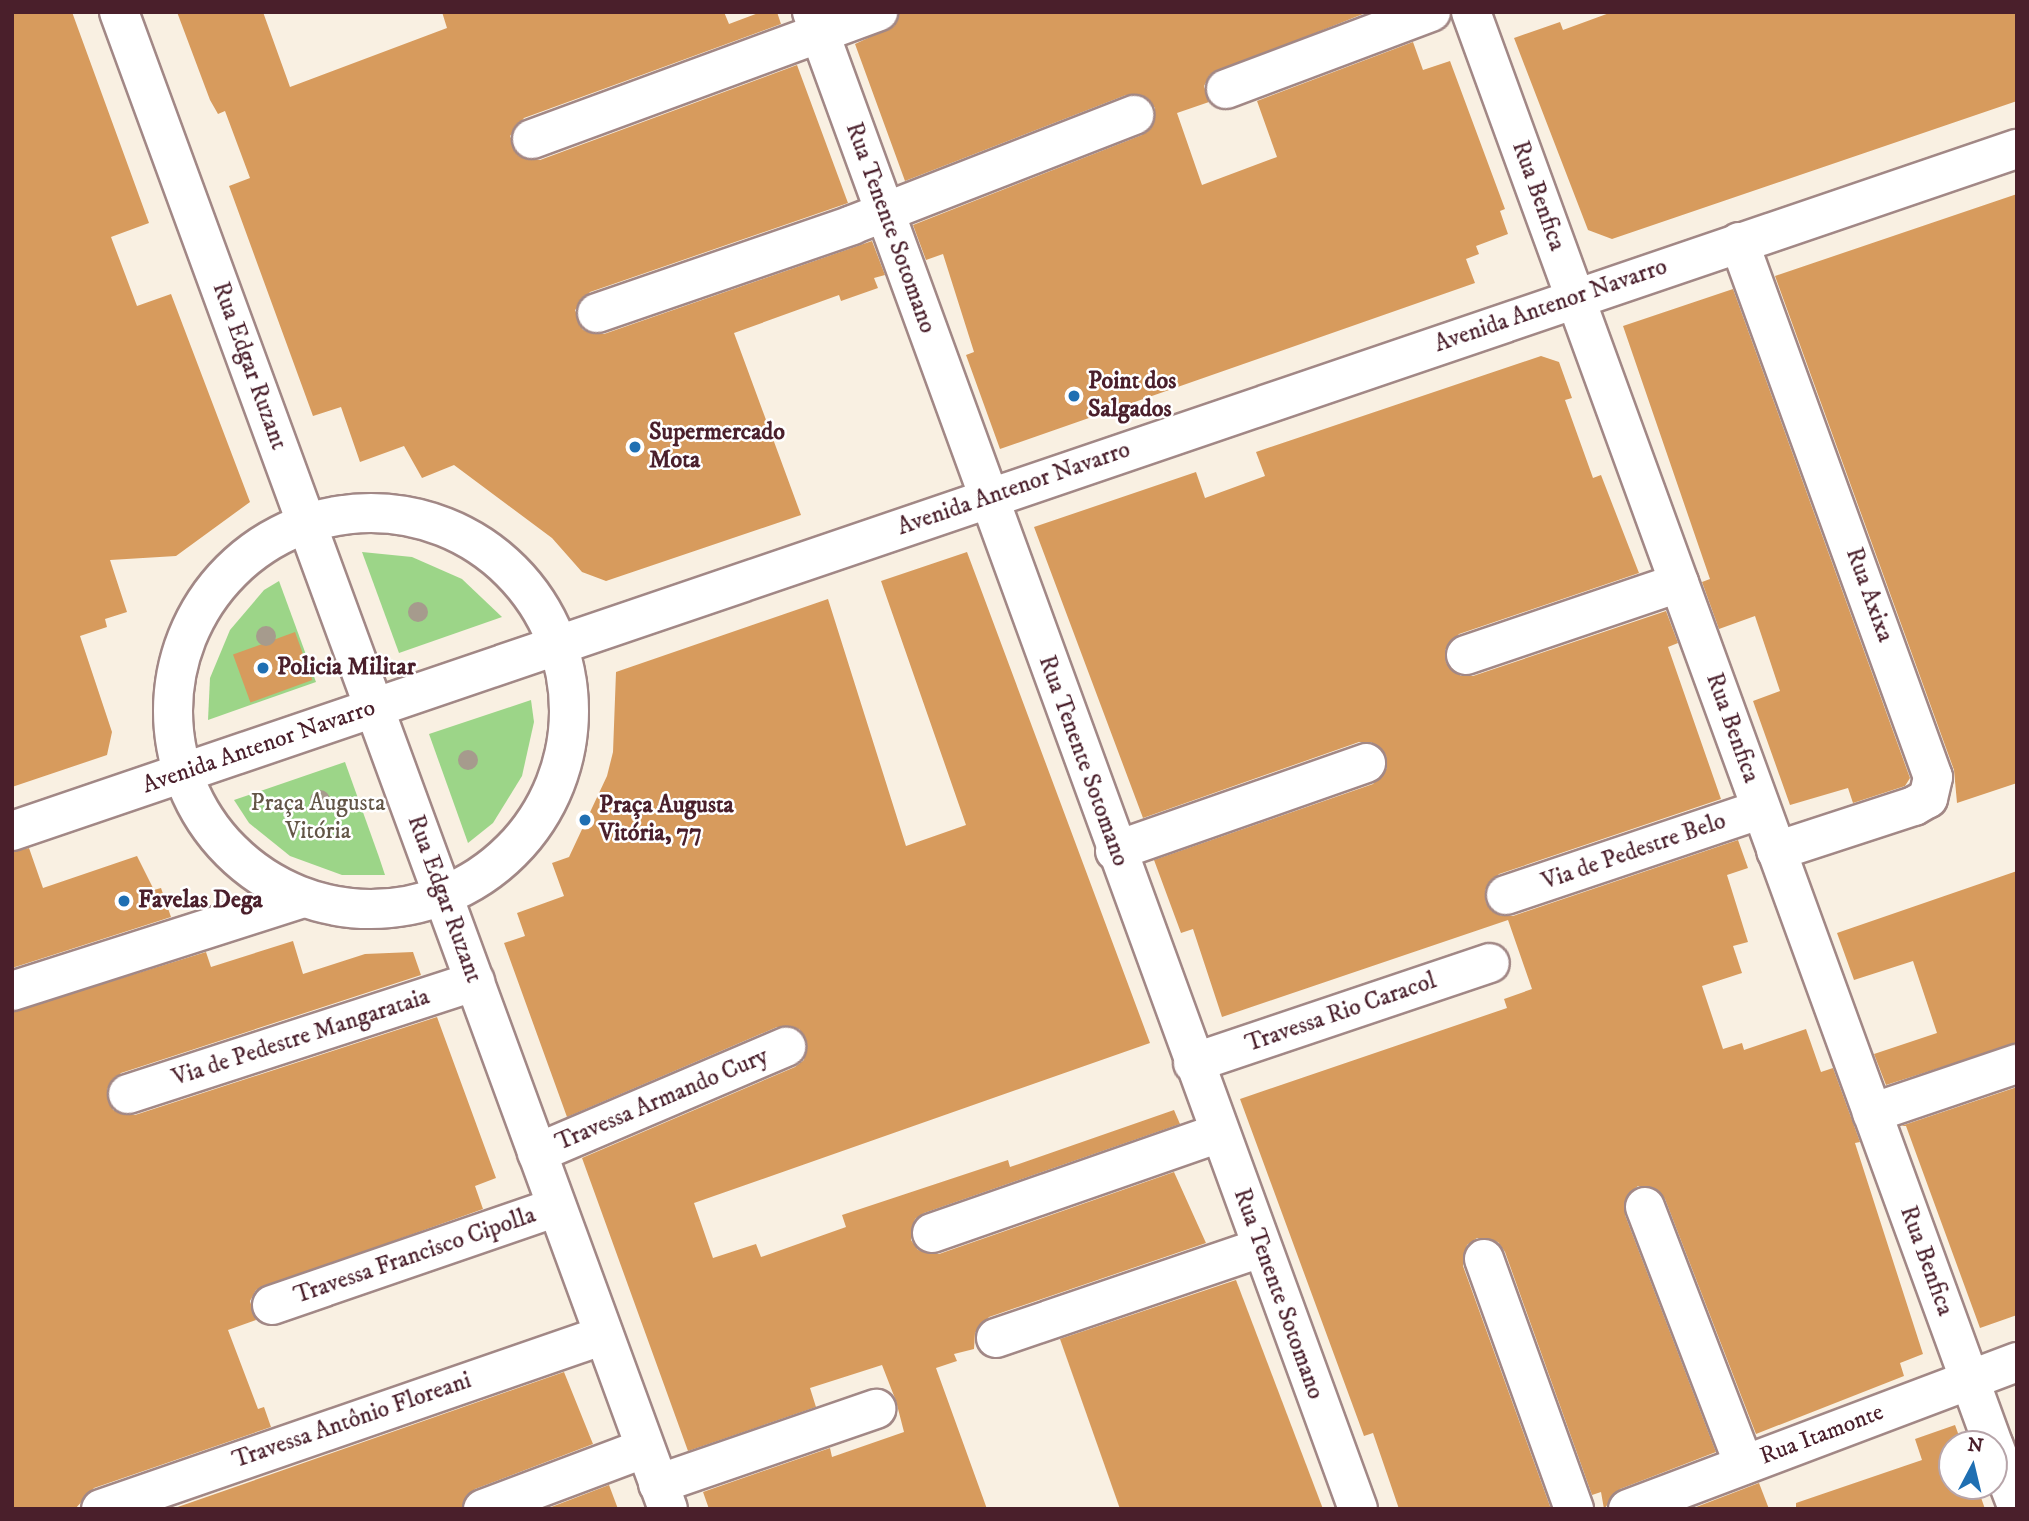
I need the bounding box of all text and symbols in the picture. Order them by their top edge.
street label: Rua Tenente Sotomano [838,119,942,337]
street label: Rua Benfica [1505,137,1571,255]
street label: Avenida Antenor Navarro [1431,253,1671,359]
street label: Rua Edgar Ruzant [205,278,293,454]
place label: Point dos Salgados [1088,368,1176,424]
marker: Point dos Salgados [1066,388,1082,404]
place label: Supermercado Mota [649,419,785,475]
street label: Avenida Antenor Navarro [894,436,1134,542]
marker: Supermercado Mota [627,439,643,455]
street label: Rua Axixa [1839,544,1899,646]
street label: Rua Tenente Sotomano [1031,652,1135,870]
place label: Policia Militar [277,654,416,682]
marker: Policia Militar [255,660,271,676]
street label: Rua Benfica [1699,669,1765,787]
street label: Avenida Antenor Navarro [139,694,379,800]
park label: Praça Augusta Vitória [251,790,385,846]
place label: Praça Augusta Vitória, 77 [599,792,734,848]
street label: Via de Pedestre Belo [1538,807,1730,897]
street label: Rua Edgar Ruzant [400,811,488,987]
marker: Praça Augusta Vitória, 77 [577,812,593,828]
place label: Favelas Dega [138,887,263,915]
marker: Favelas Dega [116,893,132,909]
street label: Travessa Rio Caracol [1242,967,1440,1059]
street label: Via de Pedestre Mangarataia [169,983,433,1093]
street label: Travessa Armando Cury [551,1042,773,1158]
street label: Rua Tenente Sotomano [1226,1185,1330,1403]
street label: Travessa Francisco Cipolla [290,1201,540,1311]
street label: Rua Benfica [1893,1202,1959,1320]
street label: Travessa Antônio Floreani [229,1367,475,1475]
street label: Rua Itamonte [1756,1398,1888,1472]
north arrow [1938,1430,2008,1500]
text: N [1966,1433,1985,1458]

